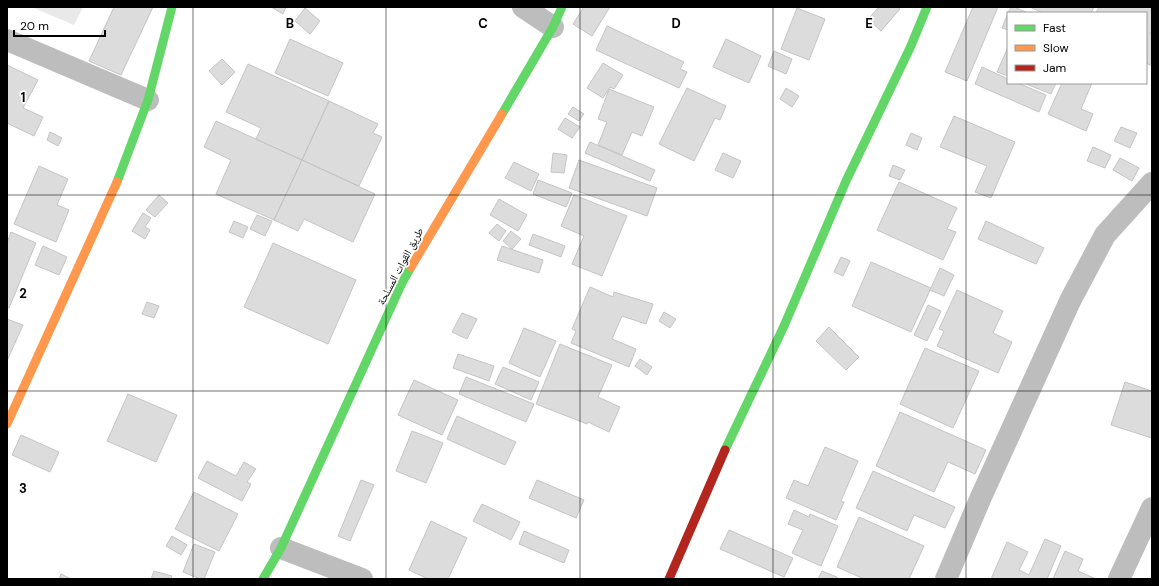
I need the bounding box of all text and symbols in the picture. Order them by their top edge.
scale bar [14,12,105,38]
legend [1007,12,1147,84]
text: B [286,15,294,32]
text: C [478,15,488,32]
text: D [671,15,681,32]
text: E [865,15,873,32]
text: 20 m [20,18,49,34]
text: Fast [1043,20,1066,36]
text: Slow [1043,40,1069,56]
text: Jam [1043,60,1066,76]
text: 1 [21,89,25,106]
street label: طريق القوات المسلحة [374,225,426,307]
text: 2 [19,285,27,302]
text: 3 [19,480,27,497]

